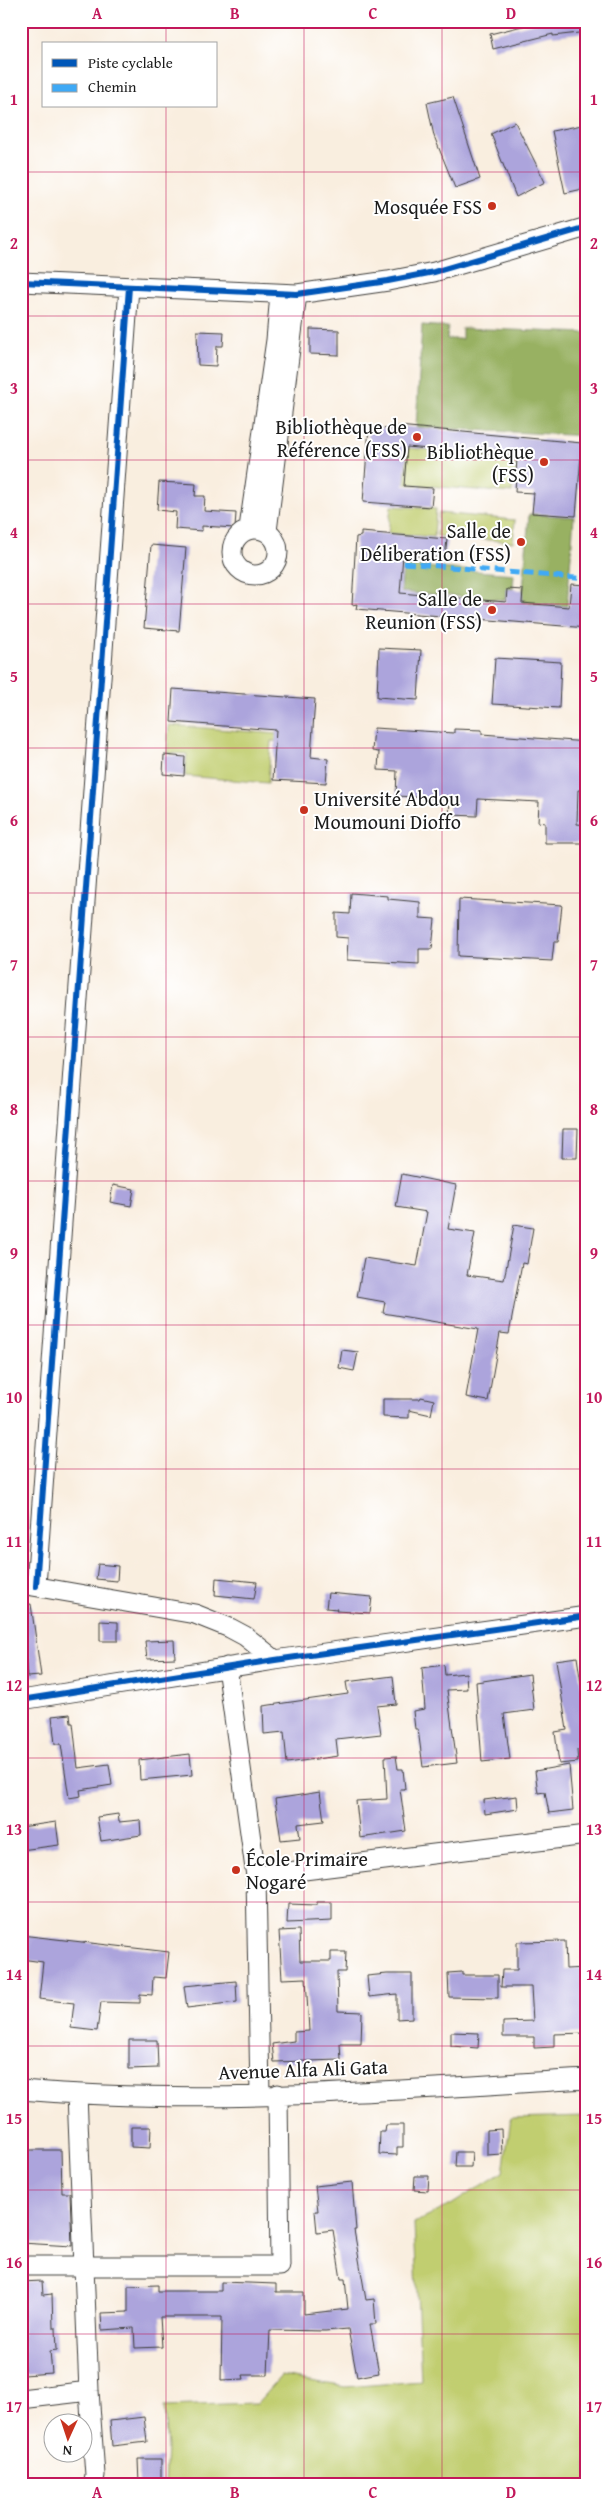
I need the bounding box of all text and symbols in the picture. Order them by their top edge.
text: A [92,1,103,25]
text: B [230,1,240,25]
text: C [368,1,378,25]
text: D [506,1,516,25]
legend [42,42,218,108]
text: Piste cyclable [88,52,173,73]
text: Chemin [88,76,137,97]
text: 1 [10,87,18,111]
text: 1 [590,87,598,111]
place label: Mosquée FSS [374,192,482,221]
marker: Mosquée FSS [486,200,498,212]
text: 2 [10,231,18,255]
text: 2 [590,231,598,255]
text: 3 [10,376,18,400]
text: 3 [590,376,598,400]
place label: Bibliothèque de Référence (FSS) [275,412,407,464]
marker: Bibliothèque de Référence (FSS) [411,431,423,443]
place label: Bibliothèque (FSS) [427,437,534,489]
marker: Bibliothèque (FSS) [538,456,550,468]
place label: Salle de Déliberation (FSS) [360,516,511,568]
text: 4 [10,520,18,544]
text: 4 [590,520,598,544]
marker: Salle de Déliberation (FSS) [515,536,527,548]
place label: Salle de Reunion (FSS) [365,584,482,636]
marker: Salle de Reunion (FSS) [486,604,498,616]
text: 5 [10,664,18,688]
text: 5 [590,664,598,688]
place label: Université Abdou Moumouni Dioffo [314,784,461,836]
marker: Université Abdou Moumouni Dioffo [298,804,310,816]
text: 6 [10,808,18,832]
text: 6 [590,808,598,832]
text: 7 [10,952,18,976]
text: 7 [590,952,598,976]
text: 8 [10,1097,18,1121]
text: 8 [590,1097,598,1121]
text: 9 [10,1241,18,1265]
text: 9 [590,1241,598,1265]
text: 10 [6,1385,22,1409]
text: 10 [586,1385,602,1409]
text: 11 [6,1529,22,1553]
text: 11 [586,1529,602,1553]
text: 12 [6,1673,22,1697]
text: 12 [586,1673,602,1697]
text: 13 [6,1817,22,1841]
text: 13 [586,1817,602,1841]
place label: École Primaire Nogaré [246,1844,368,1896]
marker: École Primaire Nogaré [230,1864,242,1876]
text: 14 [6,1962,22,1986]
text: 14 [586,1962,602,1986]
street label: Avenue Alfa Ali Gata [218,2052,389,2086]
text: 15 [6,2106,22,2130]
text: 15 [586,2106,602,2130]
text: 16 [6,2250,22,2274]
text: 16 [586,2250,602,2274]
text: 17 [6,2394,22,2418]
text: 17 [586,2394,602,2418]
north arrow [42,2414,92,2464]
text: N [61,2441,73,2461]
text: A [92,2480,103,2504]
text: B [230,2480,240,2504]
text: C [368,2480,378,2504]
text: D [506,2480,516,2504]

